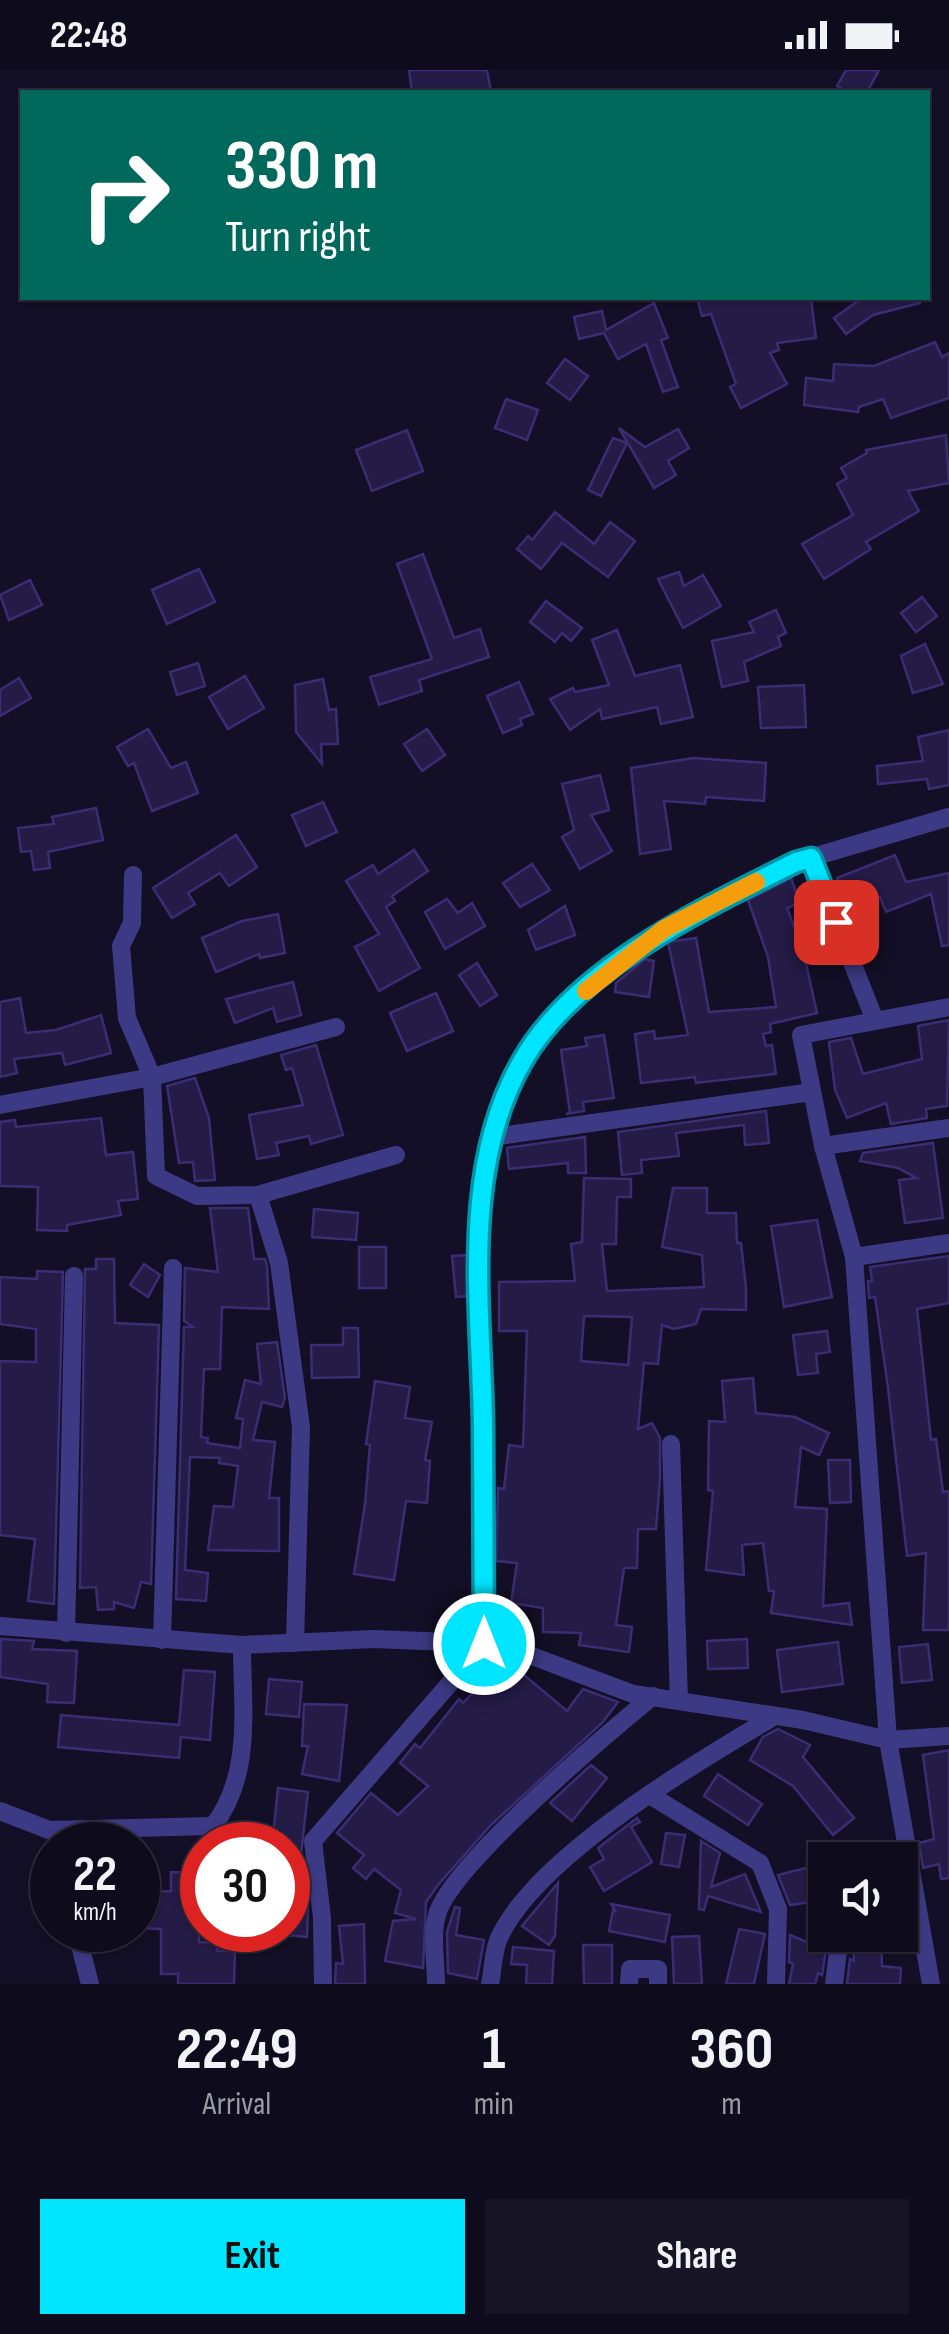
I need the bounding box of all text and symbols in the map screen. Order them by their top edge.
text: 22:48 [50,13,127,58]
text: 330 m [225,125,378,209]
icon: right [60,130,190,260]
text: Turn right [225,210,371,265]
pin [794,880,879,965]
icon: arrive [809,895,864,950]
position arrow [432,1592,536,1696]
speed limit sign: 30 [180,1822,310,1952]
map controls [808,1842,918,1952]
button: sound [808,1842,918,1952]
text: 22 [73,1845,117,1905]
text: km/h [73,1897,117,1928]
text: 22:49 [176,2014,298,2086]
text: 1 [482,2014,506,2086]
text: 360 [690,2014,773,2086]
text: Arrival [202,2085,271,2124]
text: min [474,2085,514,2124]
text: m [721,2085,742,2124]
button: Exit [40,2199,465,2314]
button: Share [485,2199,909,2314]

